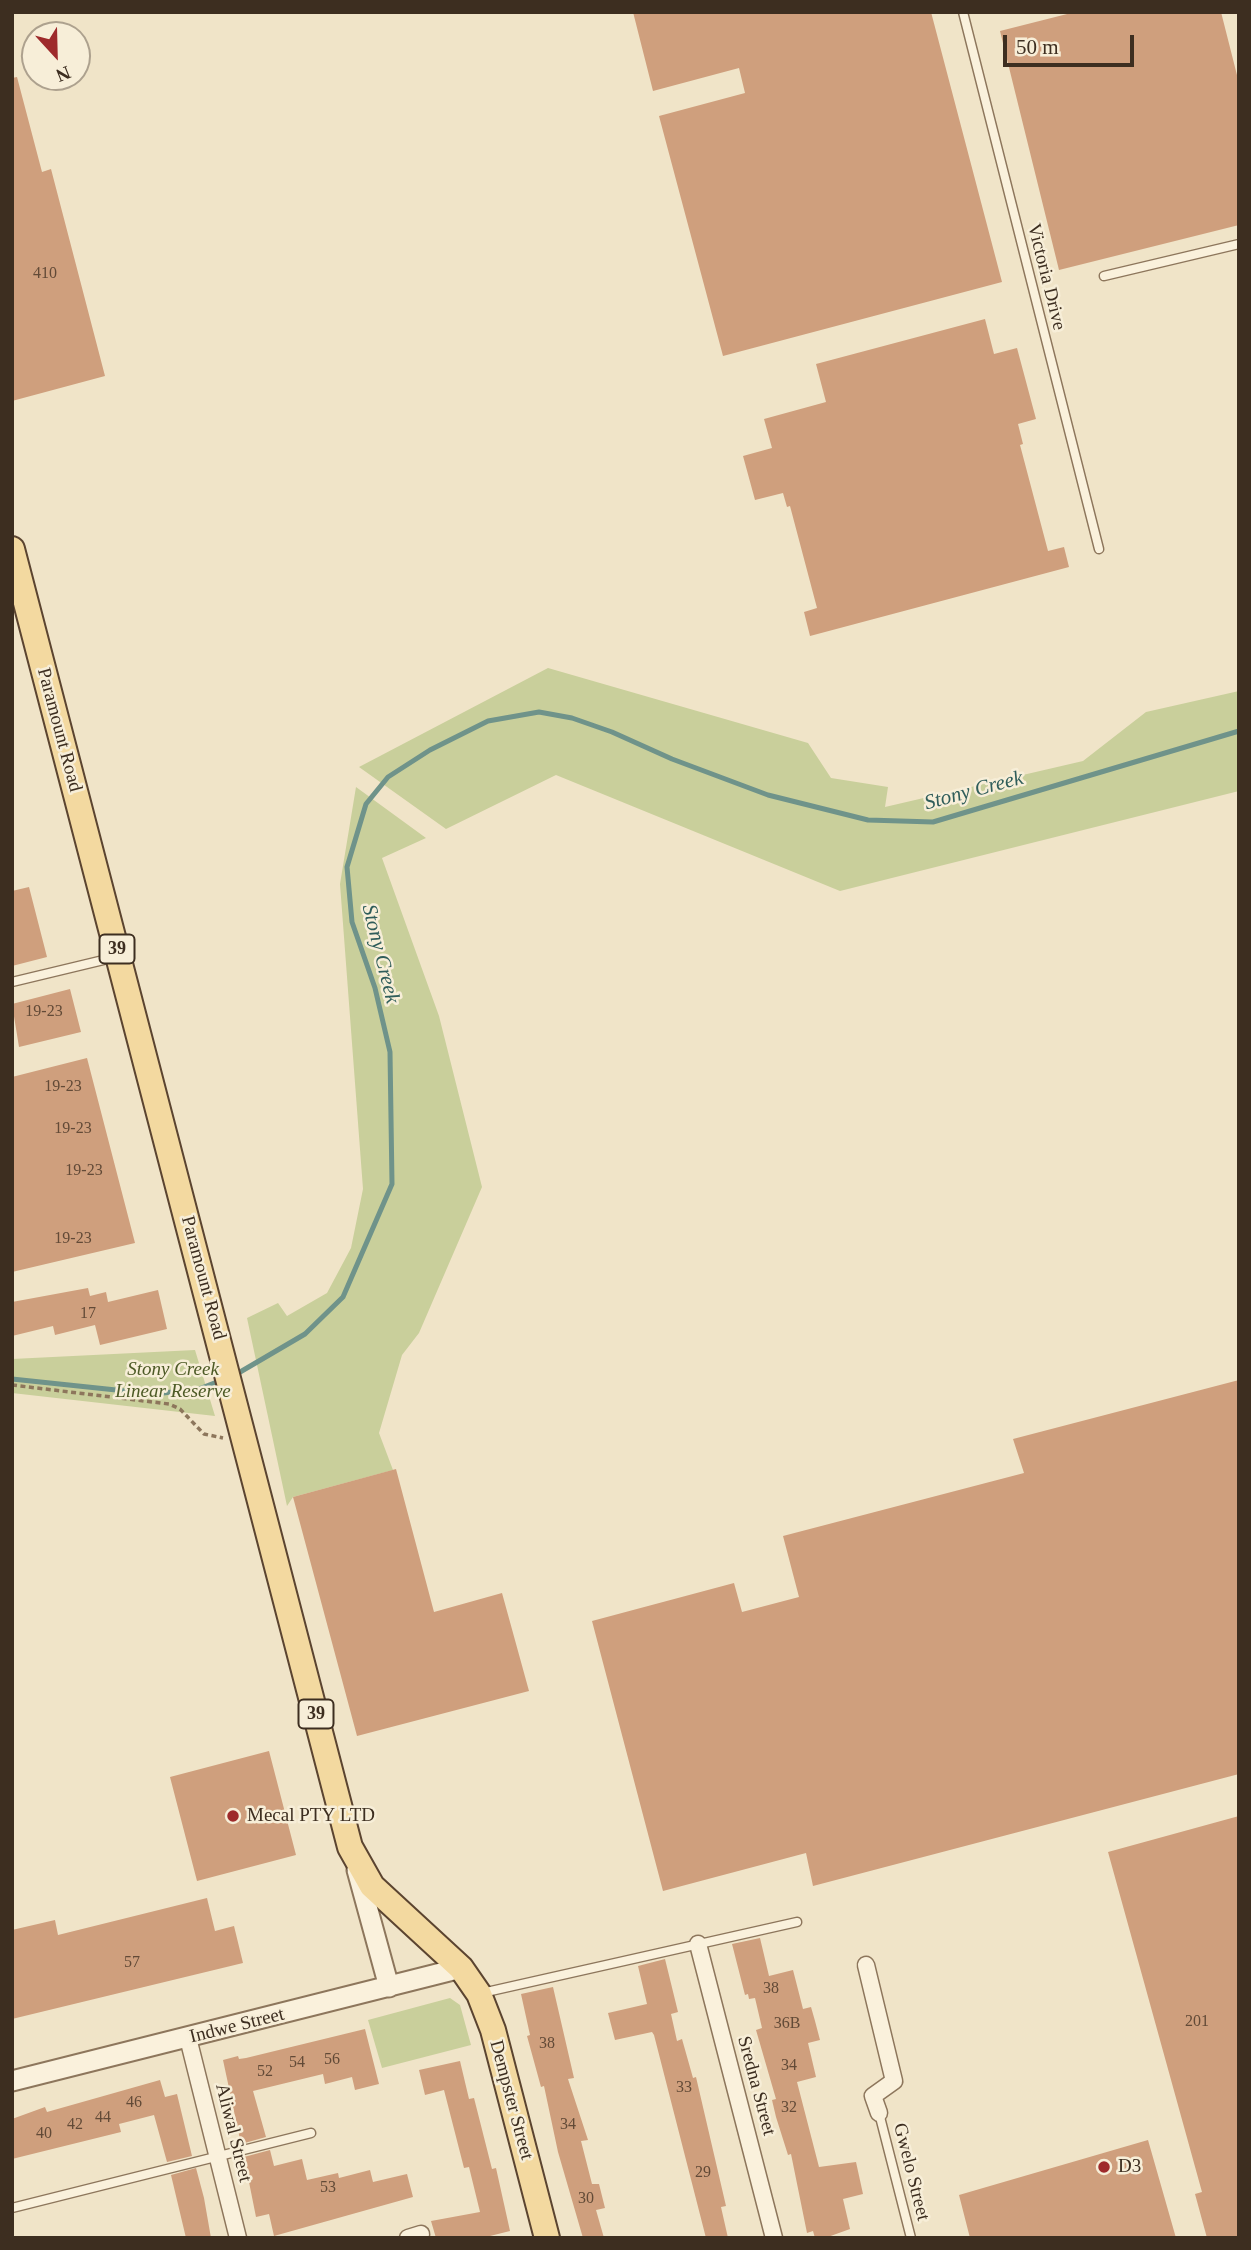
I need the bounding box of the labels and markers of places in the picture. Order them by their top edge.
place label: Mecal PTY LTD [247,1805,375,1827]
marker: Mecal PTY LTD [225,1808,241,1824]
place label: D3 [1118,2156,1141,2178]
marker: D3 [1096,2159,1112,2175]

